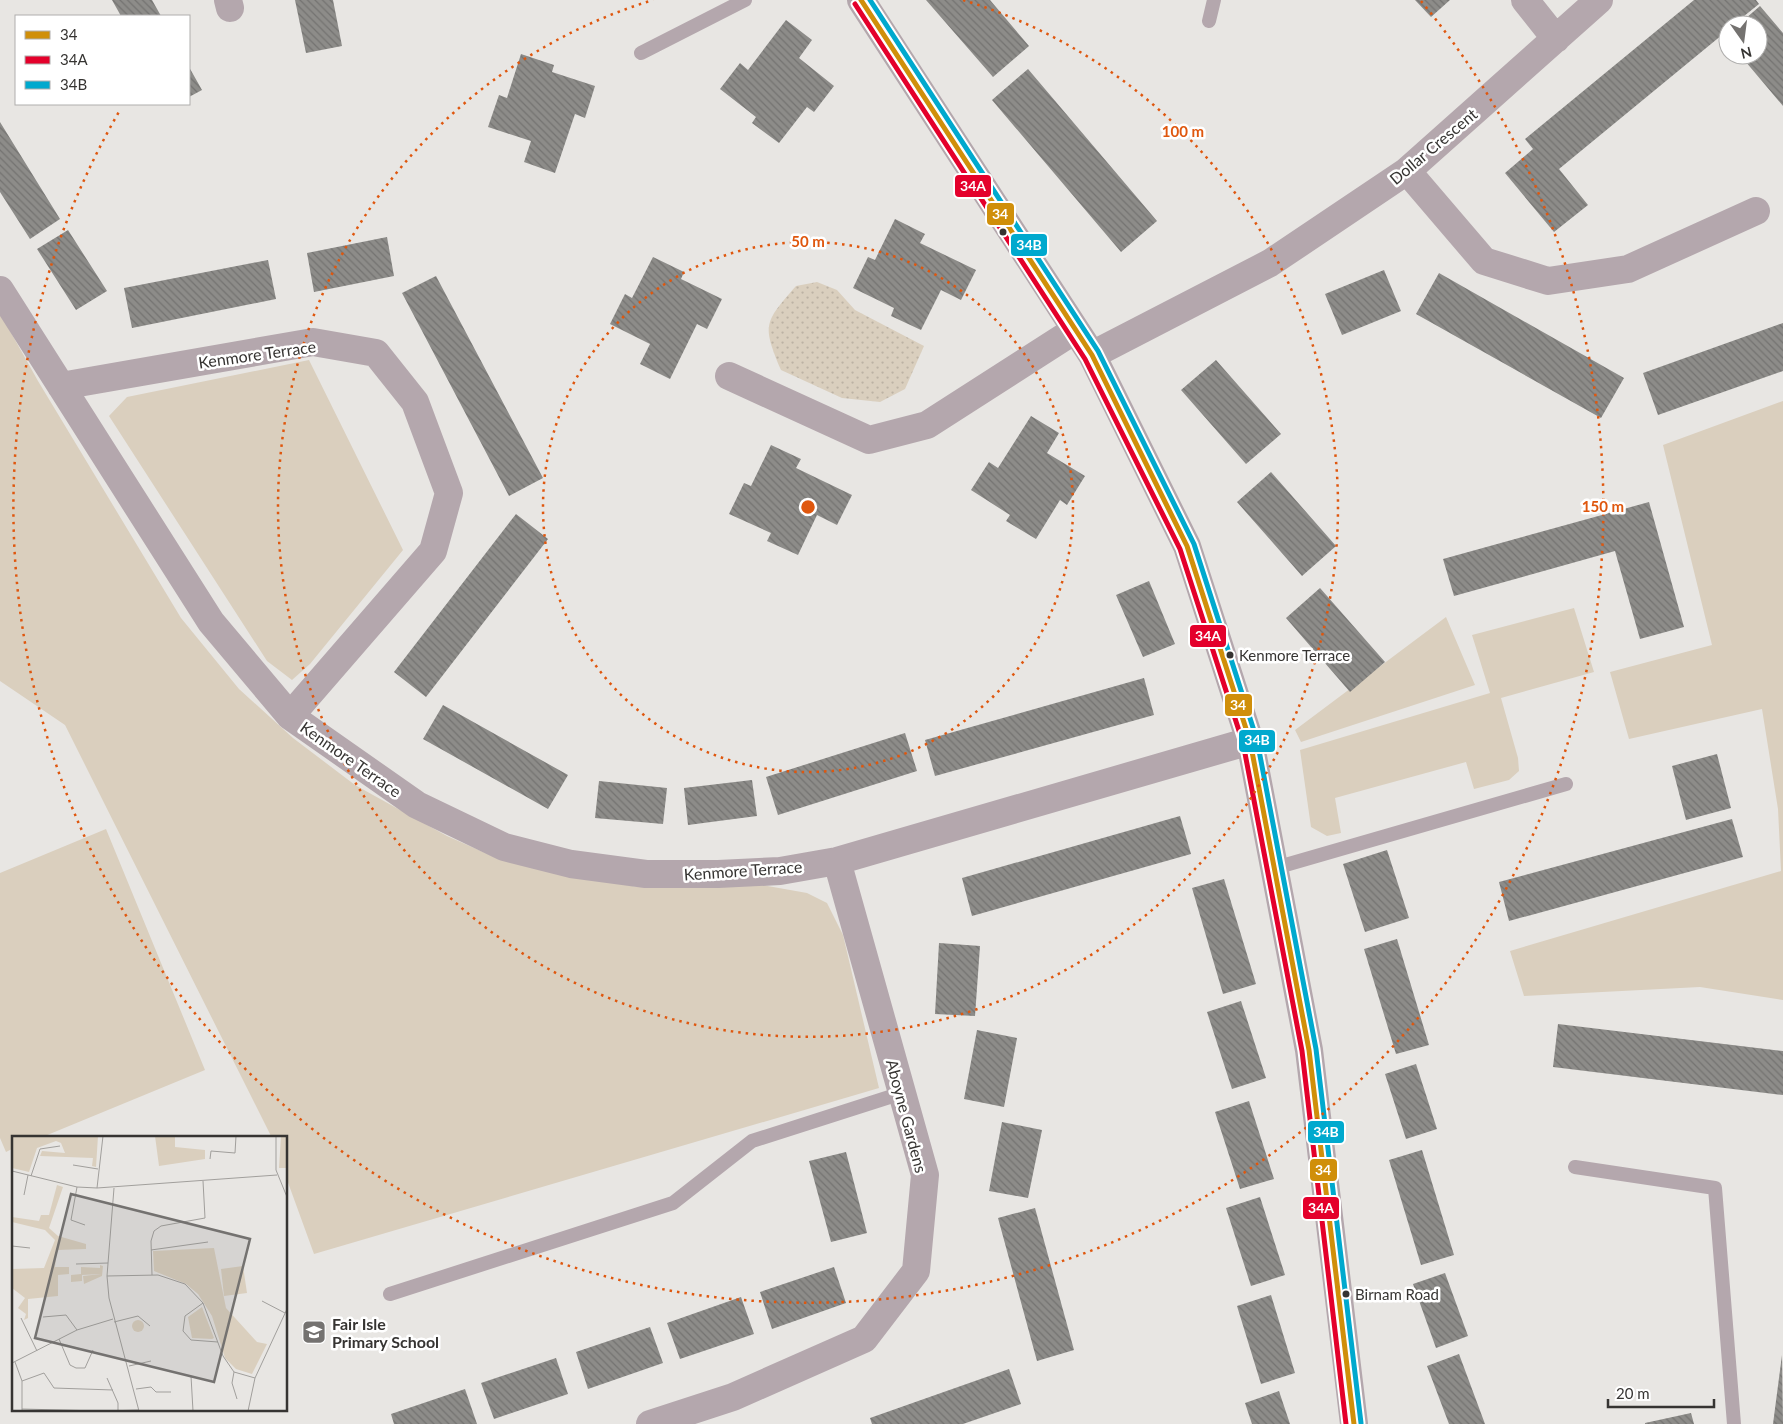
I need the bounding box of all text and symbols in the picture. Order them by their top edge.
legend [15,15,190,105]
north arrow [1718,15,1768,65]
text: 34 [60,25,78,43]
text: N [1739,44,1754,63]
text: 34A [60,50,88,68]
text: 34B [60,75,87,93]
street label: Dollar Crescent [1385,104,1481,188]
text: 100 m [1162,122,1204,140]
line badge: 34A [954,174,992,198]
text: 34A [960,177,986,194]
line badge: 34 [986,202,1015,226]
text: 34 [992,205,1008,222]
unlabelled marker [998,227,1008,237]
text: 50 m [791,232,825,250]
line badge: 34B [1010,233,1048,257]
text: 34B [1016,236,1042,253]
street label: Kenmore Terrace [197,336,317,372]
text: 150 m [1582,497,1624,515]
centre of rings [799,498,817,516]
line badge: 34A [1189,624,1227,648]
text: 34A [1195,627,1221,644]
place label: Kenmore Terrace [1239,646,1350,664]
marker: Kenmore Terrace [1225,650,1235,660]
line badge: 34 [1224,693,1253,717]
text: 34 [1230,696,1246,713]
street label: Kenmore Terrace [297,717,405,801]
line badge: 34B [1238,729,1276,753]
text: 34B [1244,731,1270,748]
street label: Kenmore Terrace [683,856,803,884]
street label: Aboyne Gardens [883,1057,931,1175]
line badge: 34B [1307,1120,1345,1144]
text: 34B [1313,1123,1339,1140]
inset map [12,1136,288,1412]
line badge: 34 [1309,1158,1338,1182]
text: 34 [1315,1161,1331,1178]
line badge: 34A [1302,1196,1340,1220]
text: 34A [1308,1199,1334,1216]
place label: Birnam Road [1355,1285,1439,1303]
marker: Birnam Road [1341,1289,1351,1299]
place label: Fair Isle Primary School [332,1314,439,1351]
school or university icon: Fair Isle Primary School [301,1319,327,1345]
scale bar [1608,1376,1714,1408]
text: 20 m [1616,1384,1650,1402]

